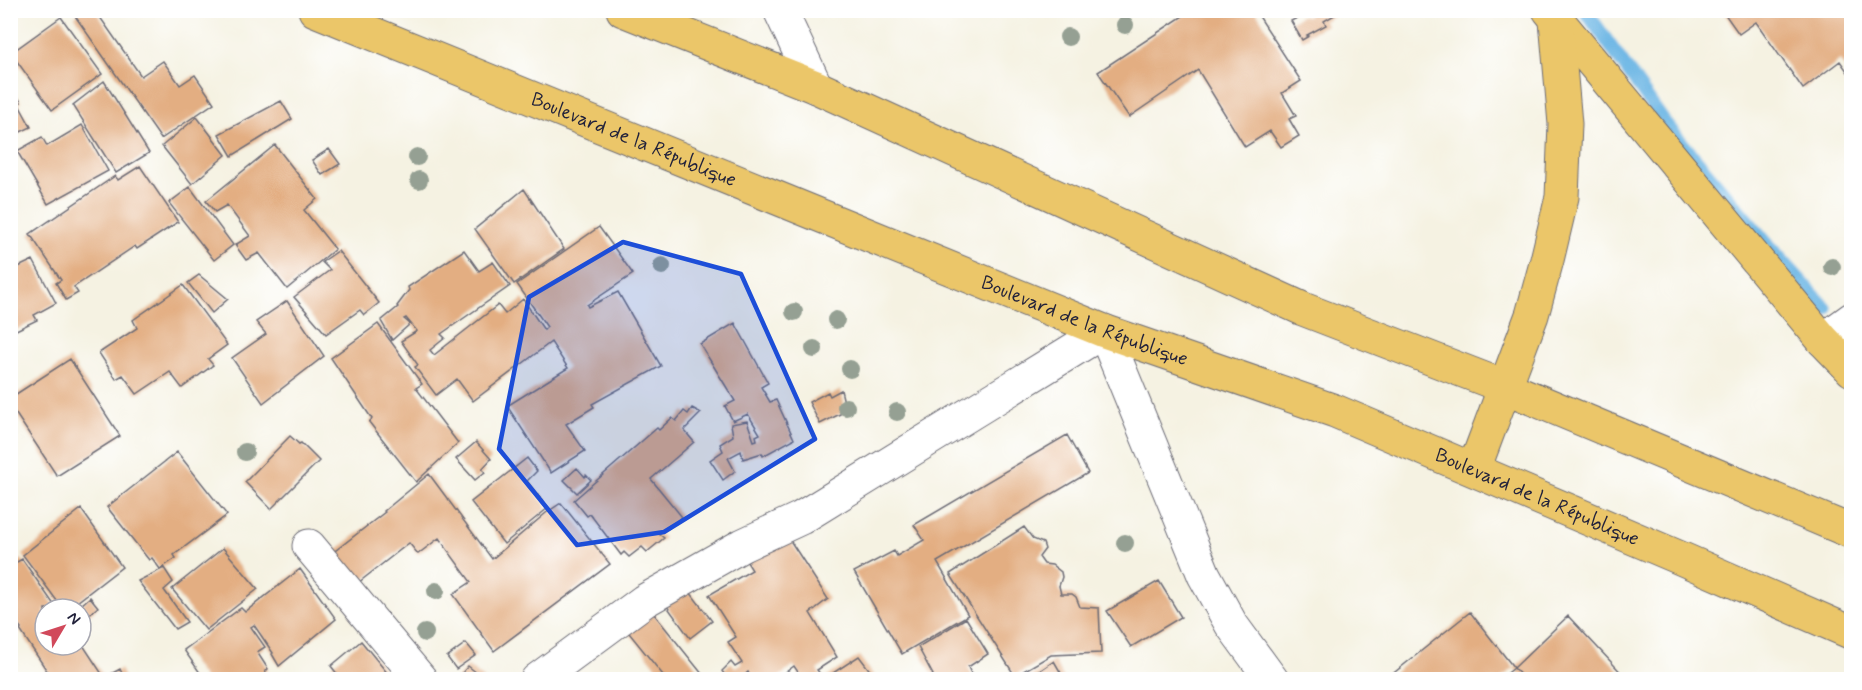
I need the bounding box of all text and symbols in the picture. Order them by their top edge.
street label: Boulevard de la République [527,86,740,194]
street label: Boulevard de la République [977,269,1192,373]
street label: Boulevard de la République [1431,442,1644,552]
north arrow [33,597,93,657]
text: N [62,608,85,629]

